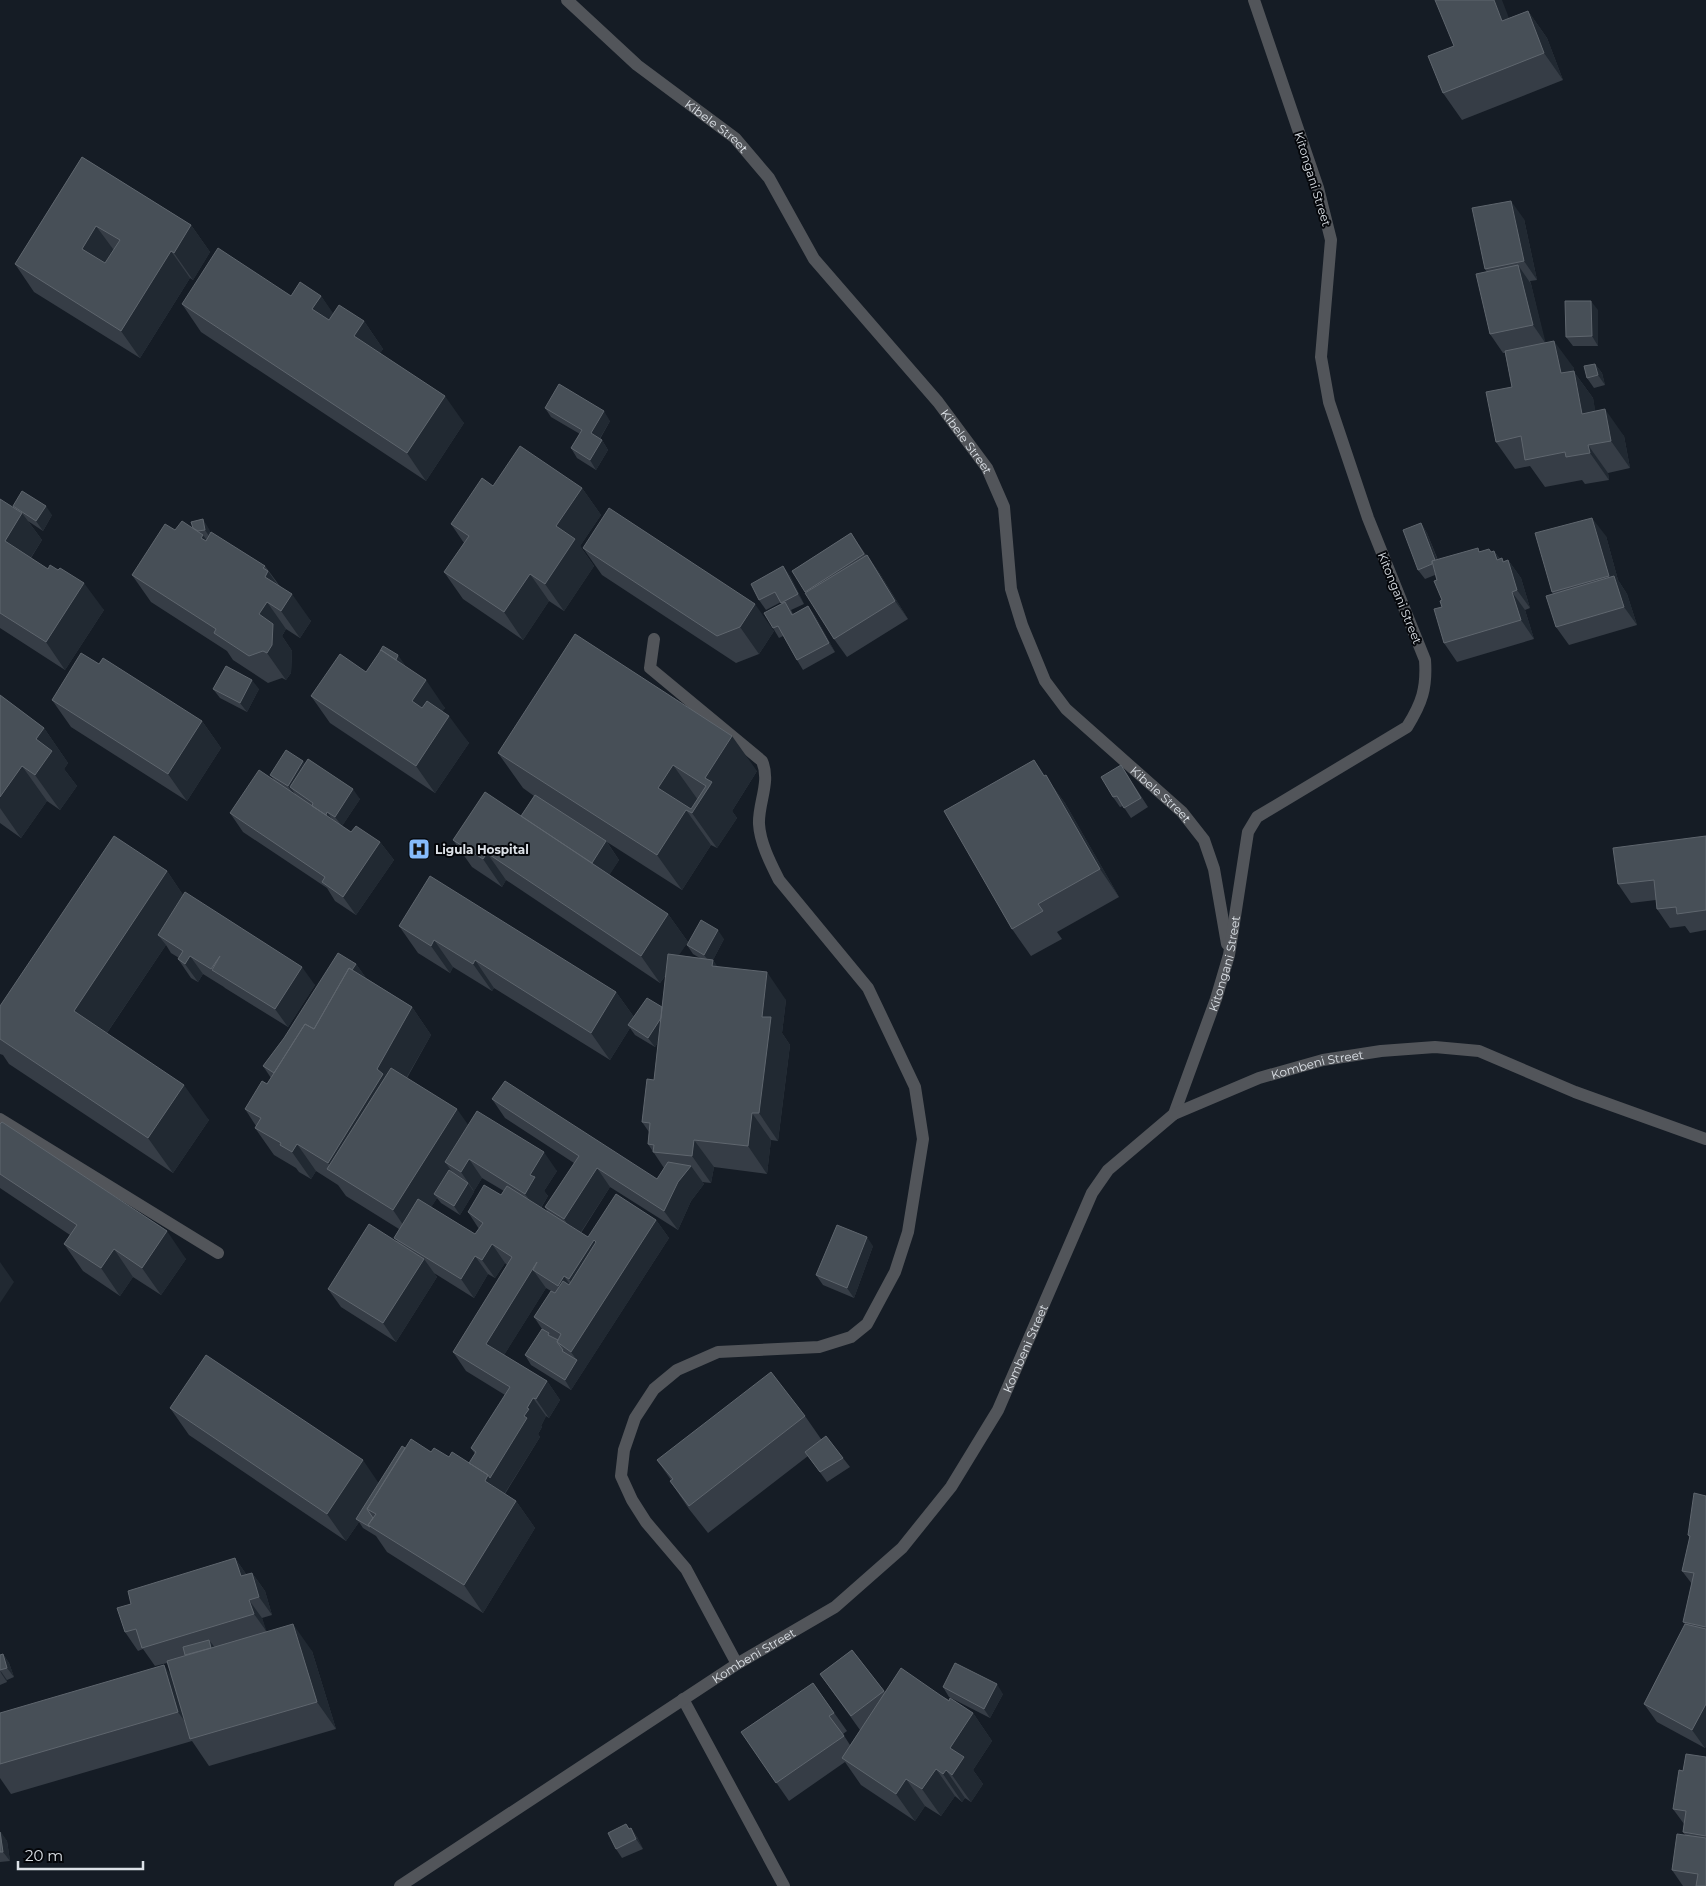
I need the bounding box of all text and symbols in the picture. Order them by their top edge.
street label: Kibele Street [682,96,752,156]
street label: Kitongani Street [1291,130,1335,228]
street label: Kibele Street [938,406,996,476]
street label: Kitongani Street [1375,550,1425,646]
street label: Kibele Street [1128,763,1195,825]
hospital icon: Ligula Hospital [407,837,431,861]
place label: Ligula Hospital [435,842,529,857]
street label: Kitongani Street [1205,914,1243,1013]
street label: Kombeni Street [1269,1046,1365,1082]
street label: Kombeni Street [999,1302,1051,1395]
street label: Kombeni Street [709,1624,798,1686]
scale bar [18,1838,142,1870]
text: 20 m [25,1846,63,1865]

